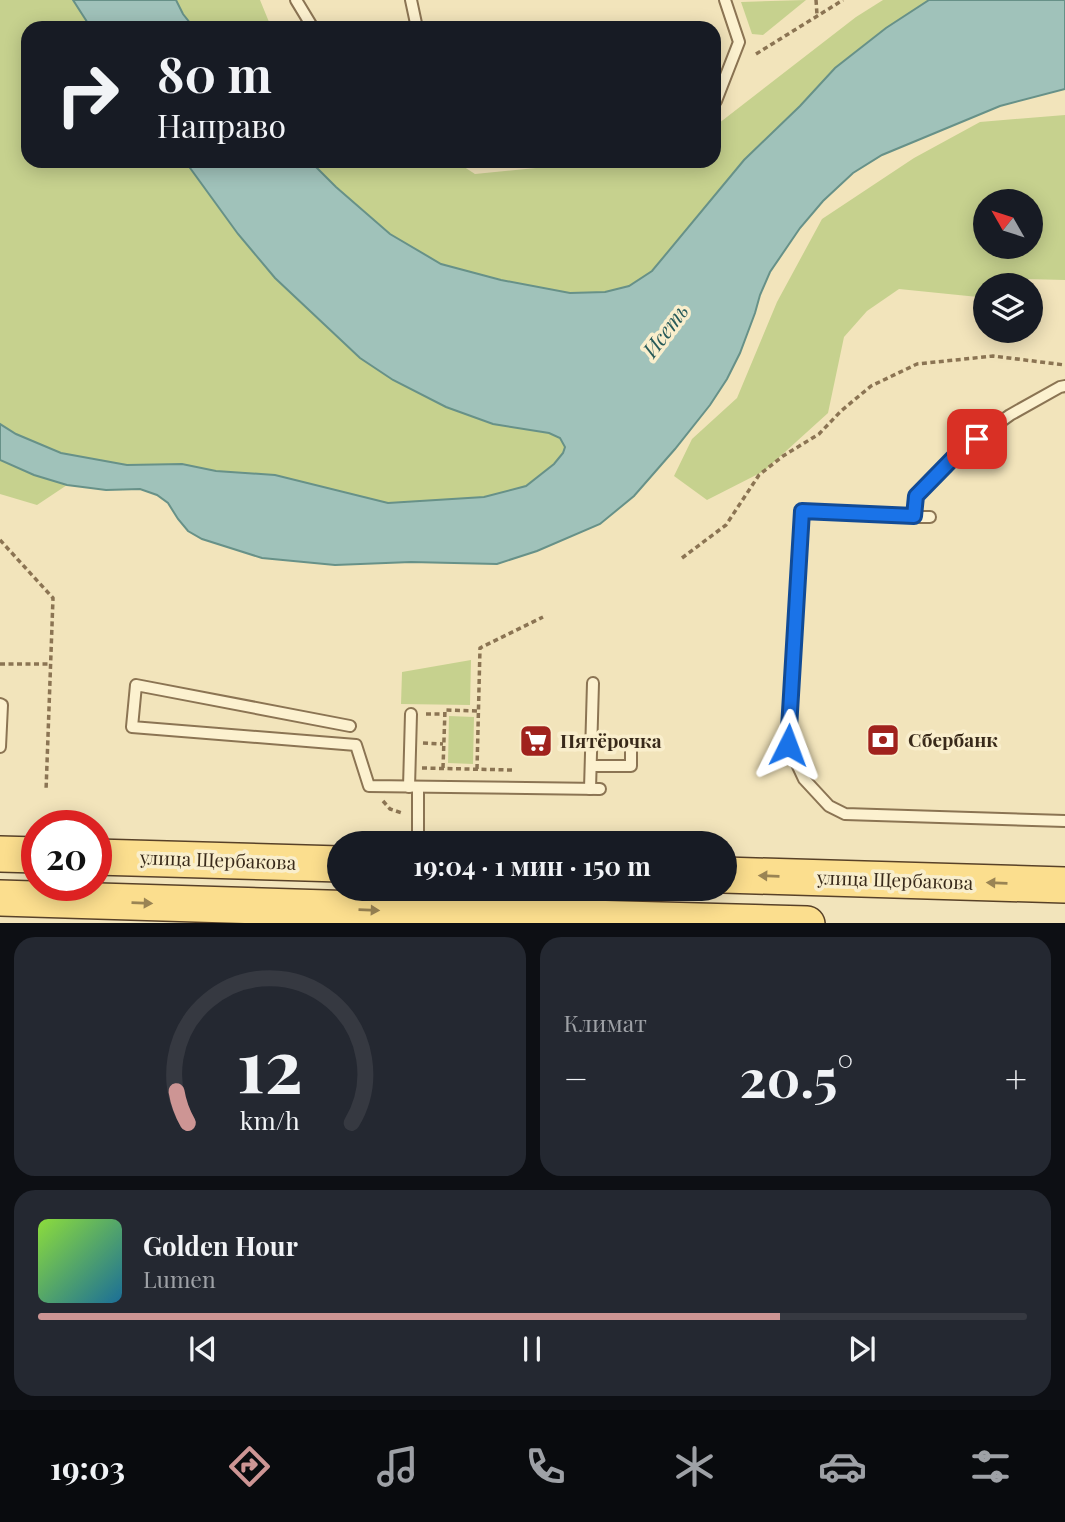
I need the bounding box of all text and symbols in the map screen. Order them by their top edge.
text: 80 m [157,40,272,105]
icon: right [42,49,133,140]
text: Направо [157,103,286,146]
north arrow [973,189,1043,259]
map controls [973,189,1043,343]
button: layers [973,273,1043,343]
water label: Исеть [634,297,694,363]
pin [947,409,1007,469]
icon: arrive [958,420,996,458]
position arrow [751,708,825,782]
bank icon: Сбербанк [864,721,902,759]
supermarket icon: Пятёрочка [517,722,555,760]
place label: Сбербанк [908,726,998,752]
place label: Пятёрочка [560,727,662,753]
speed limit sign: 20 [21,810,112,901]
street label: улица Щербакова [138,843,297,875]
text: 19:04 · 1 мин · 150 m [413,848,651,883]
street label: улица Щербакова [815,863,974,895]
one-way arrow [758,871,780,882]
one-way arrow [986,878,1008,889]
one-way arrow [131,897,153,908]
one-way arrow [358,904,380,916]
text: Климат [564,1007,647,1038]
text: 12 [237,1014,303,1111]
text: 20.5° [739,1042,853,1111]
text: − [564,1052,588,1103]
text: + [1005,1052,1027,1103]
text: km/h [240,1102,300,1135]
text: Golden Hour [143,1228,298,1263]
text: Lumen [143,1263,216,1294]
icon: previous [184,1330,222,1368]
icon: pause [513,1330,551,1368]
icon: next [843,1330,881,1368]
icon: directions [225,1442,274,1491]
icon: music [373,1442,422,1491]
icon: phone [521,1442,570,1491]
icon: climate [670,1442,719,1491]
icon: car [818,1442,867,1491]
icon: filters [966,1442,1015,1491]
text: 19:03 [50,1445,125,1488]

